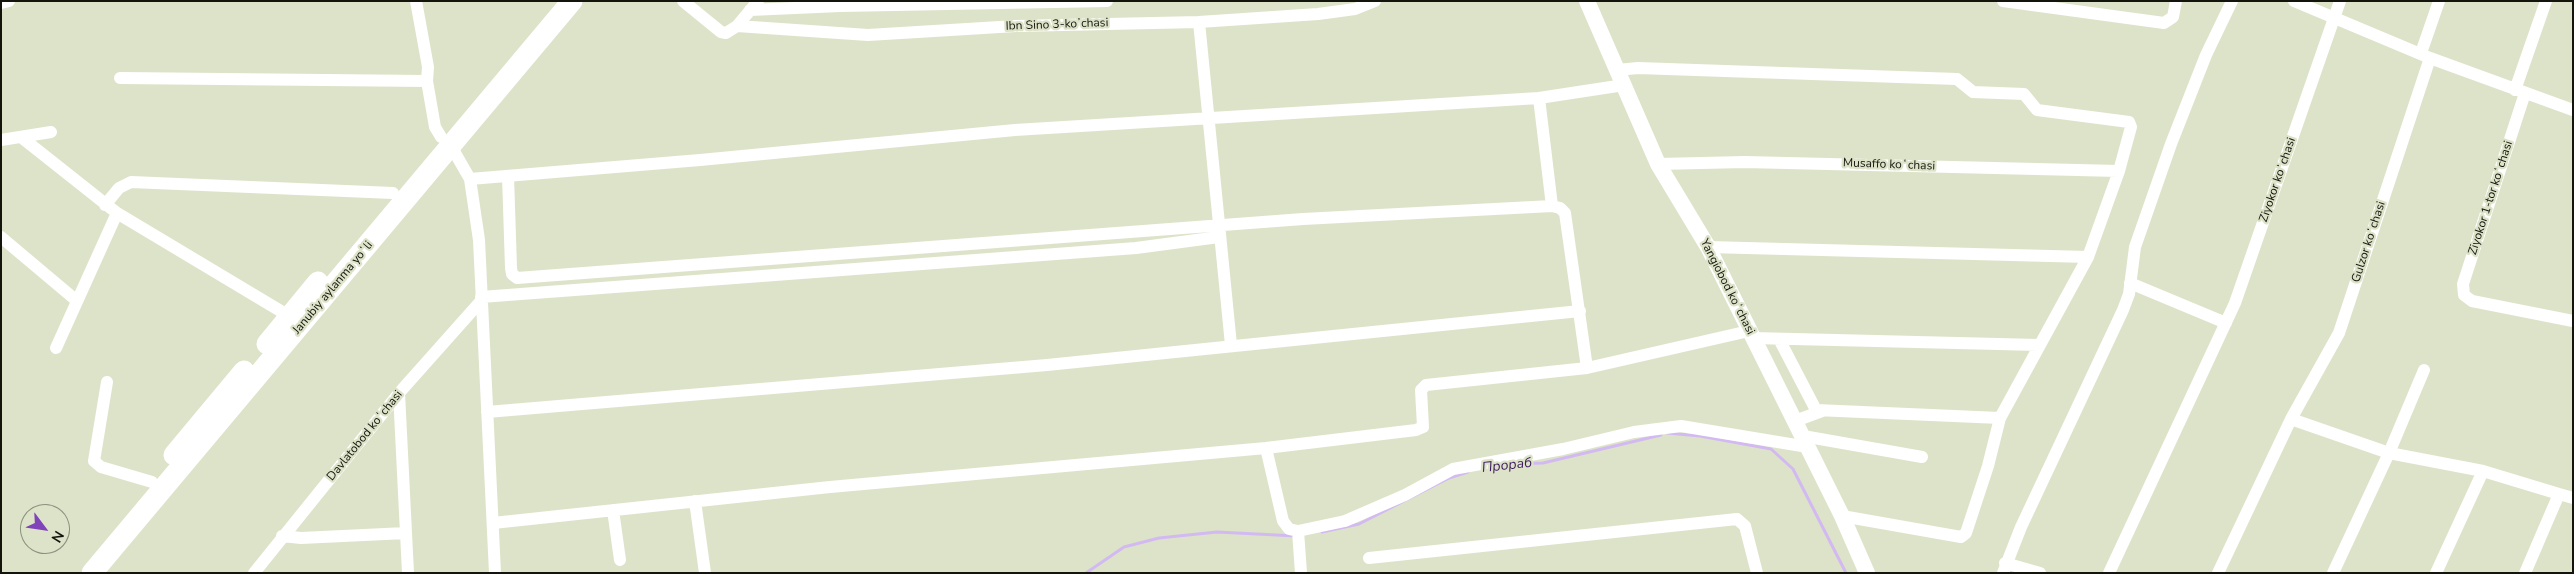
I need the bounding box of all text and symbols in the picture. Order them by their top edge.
street label: Ibn Sino 3-koʼchasi [1005,16,1109,34]
street label: Ziyokor koʻchasi [2257,136,2299,224]
street label: Ziyokor 1-tor koʻchasi [2466,139,2516,257]
street label: Musaffo koʻchasi [1843,156,1935,174]
street label: Gulzor koʻchasi [2349,200,2389,284]
street label: Yangiobod koʻchasi [1697,237,1757,337]
street label: Janubiy aylanma yoʻli [290,239,376,337]
street label: Davlatobod koʻchasi [324,388,406,484]
water label: Прораб [1481,455,1533,477]
north arrow [20,504,70,554]
text: N [47,527,68,546]

